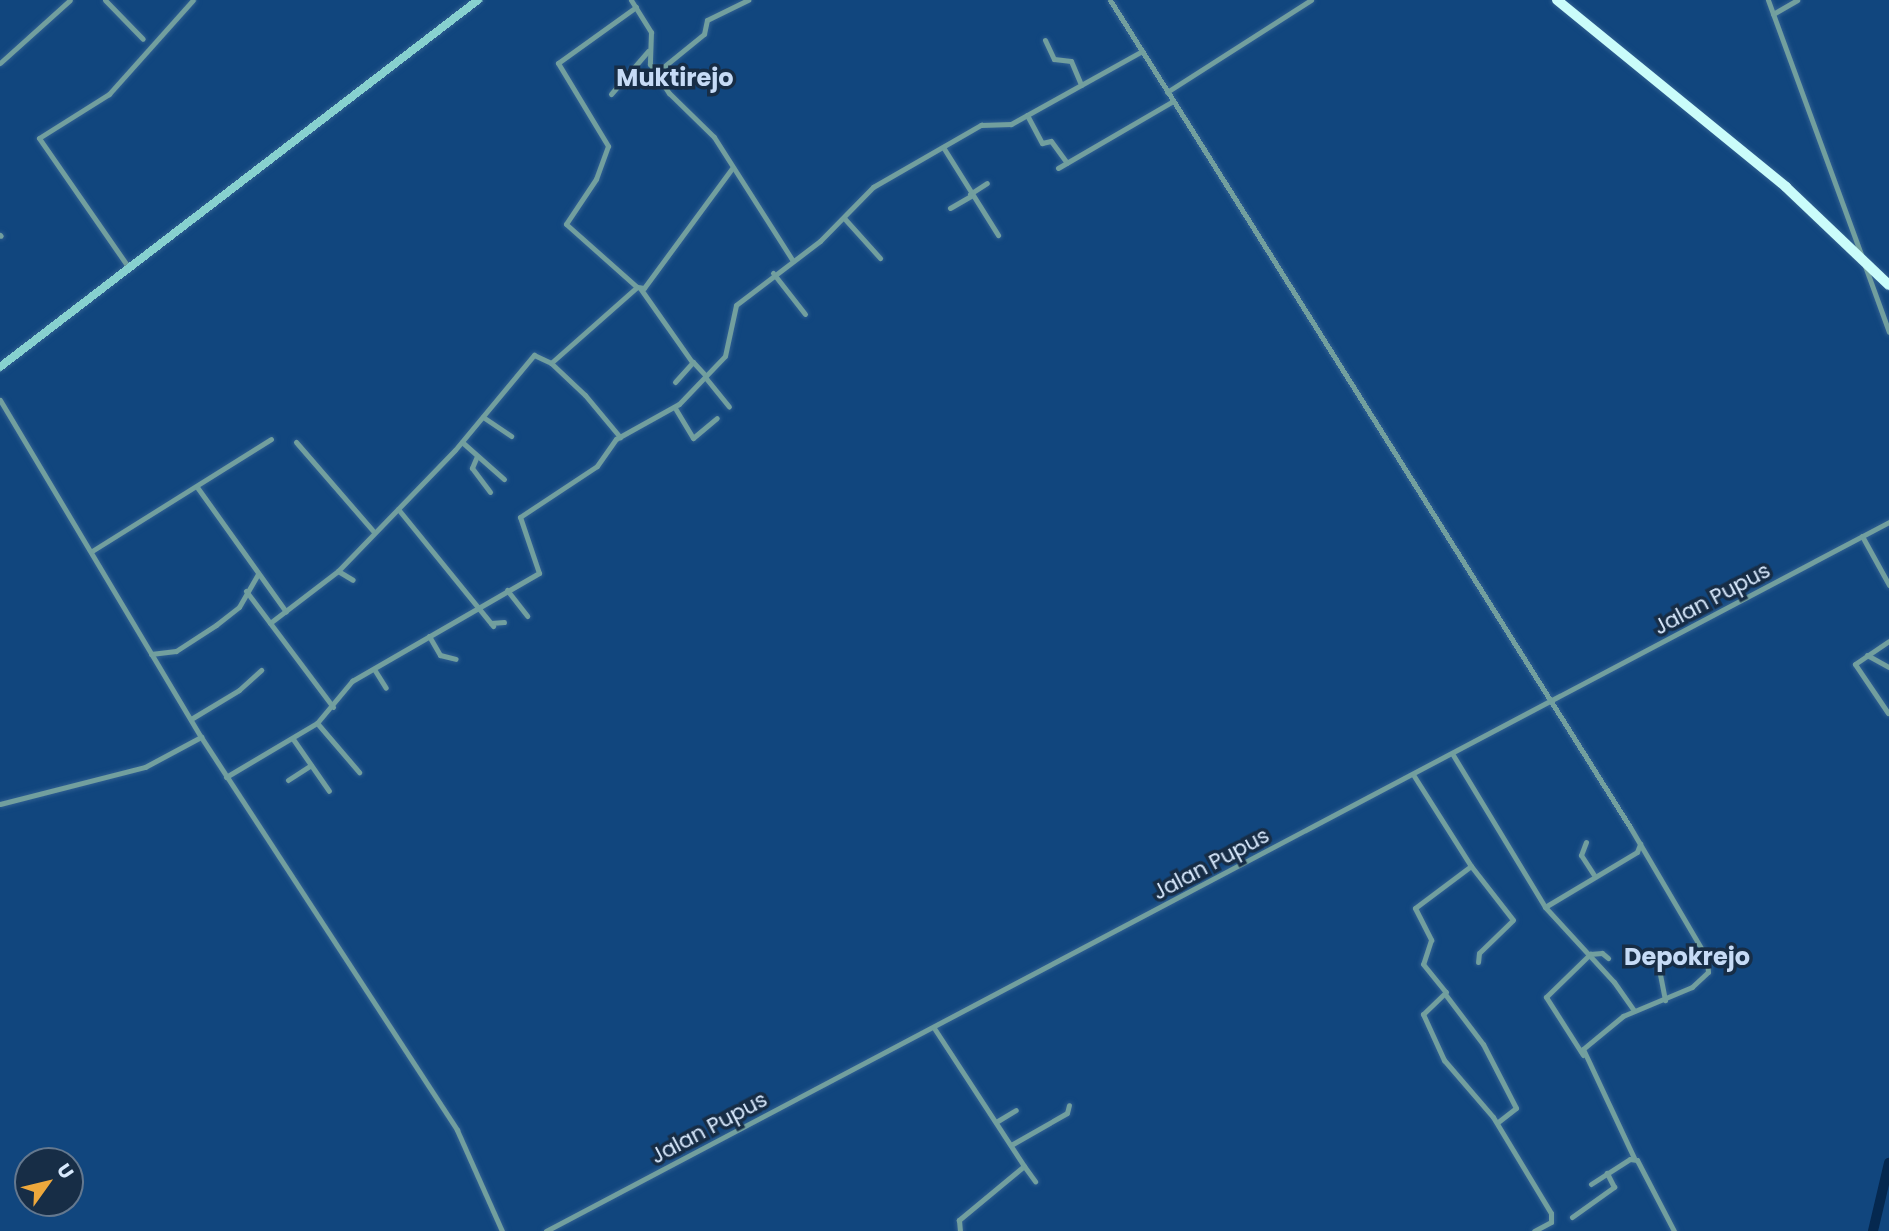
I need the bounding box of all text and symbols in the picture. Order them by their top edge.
district label: Muktirejo [616,64,734,92]
street label: Jalan Pupus [1650,558,1774,640]
street label: Jalan Pupus [1149,823,1273,905]
district label: Depokrejo [1624,943,1750,971]
street label: Jalan Pupus [647,1087,771,1169]
north arrow [14,1147,84,1217]
text: U [50,1158,80,1184]

